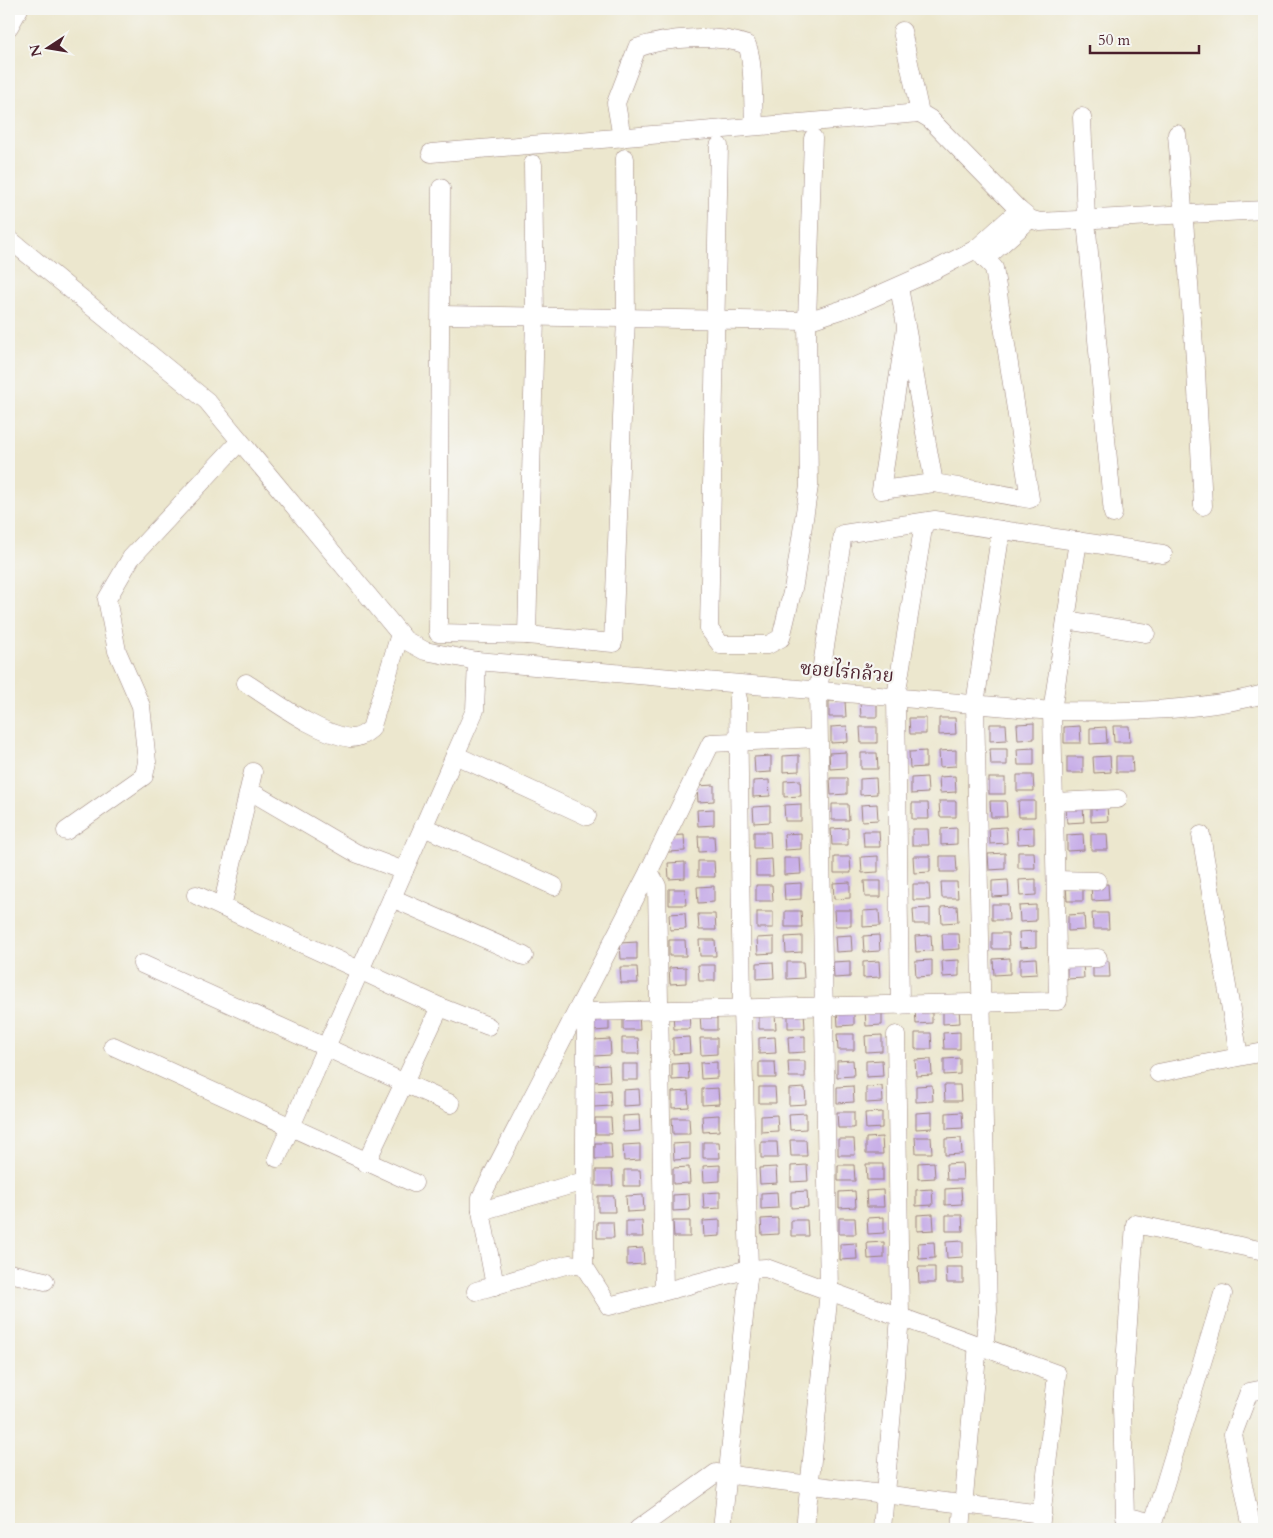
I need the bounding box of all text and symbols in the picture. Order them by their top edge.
north arrow [22,22,72,72]
scale bar [1090,22,1199,54]
text: 50 m [1098,30,1130,50]
text: N [25,43,46,59]
street label: ซอยไร่กล้วย [799,654,895,689]

